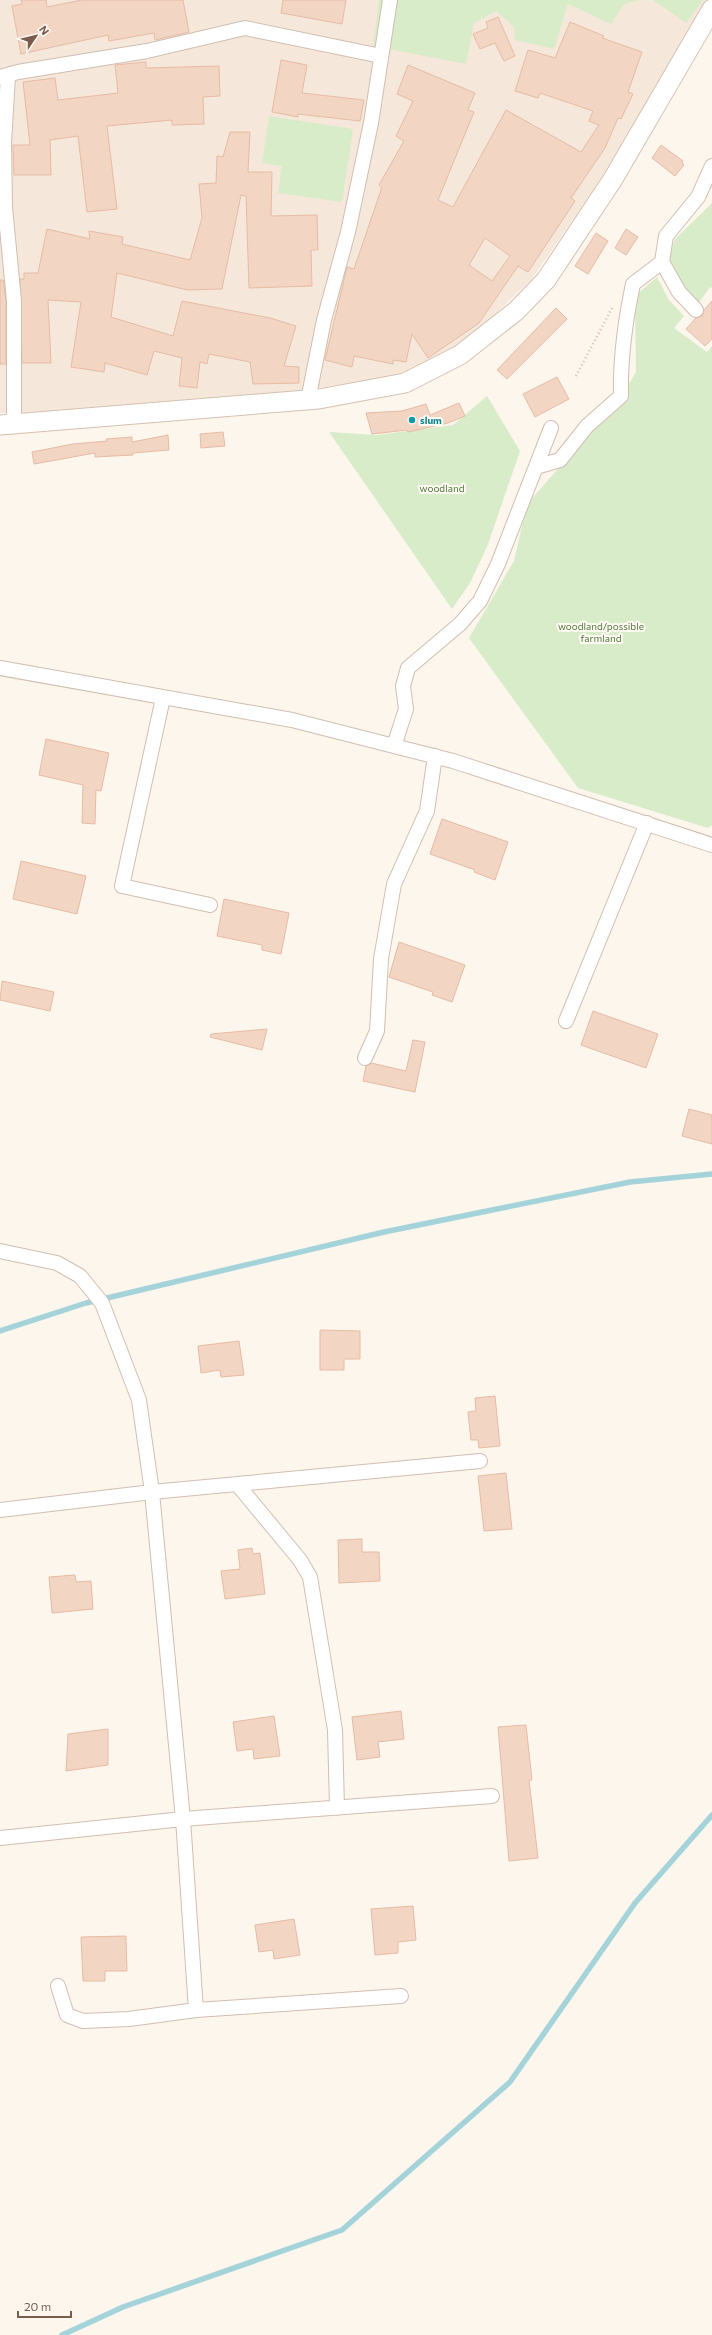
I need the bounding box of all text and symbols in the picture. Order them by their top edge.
north arrow [16,16,56,56]
text: N [37,23,52,37]
place label: slum [420,414,442,426]
marker: slum [407,415,417,425]
park label: woodland [420,482,465,494]
park label: woodland/possible farmland [558,620,644,644]
scale bar [18,2293,71,2319]
text: 20 m [24,2299,51,2313]

